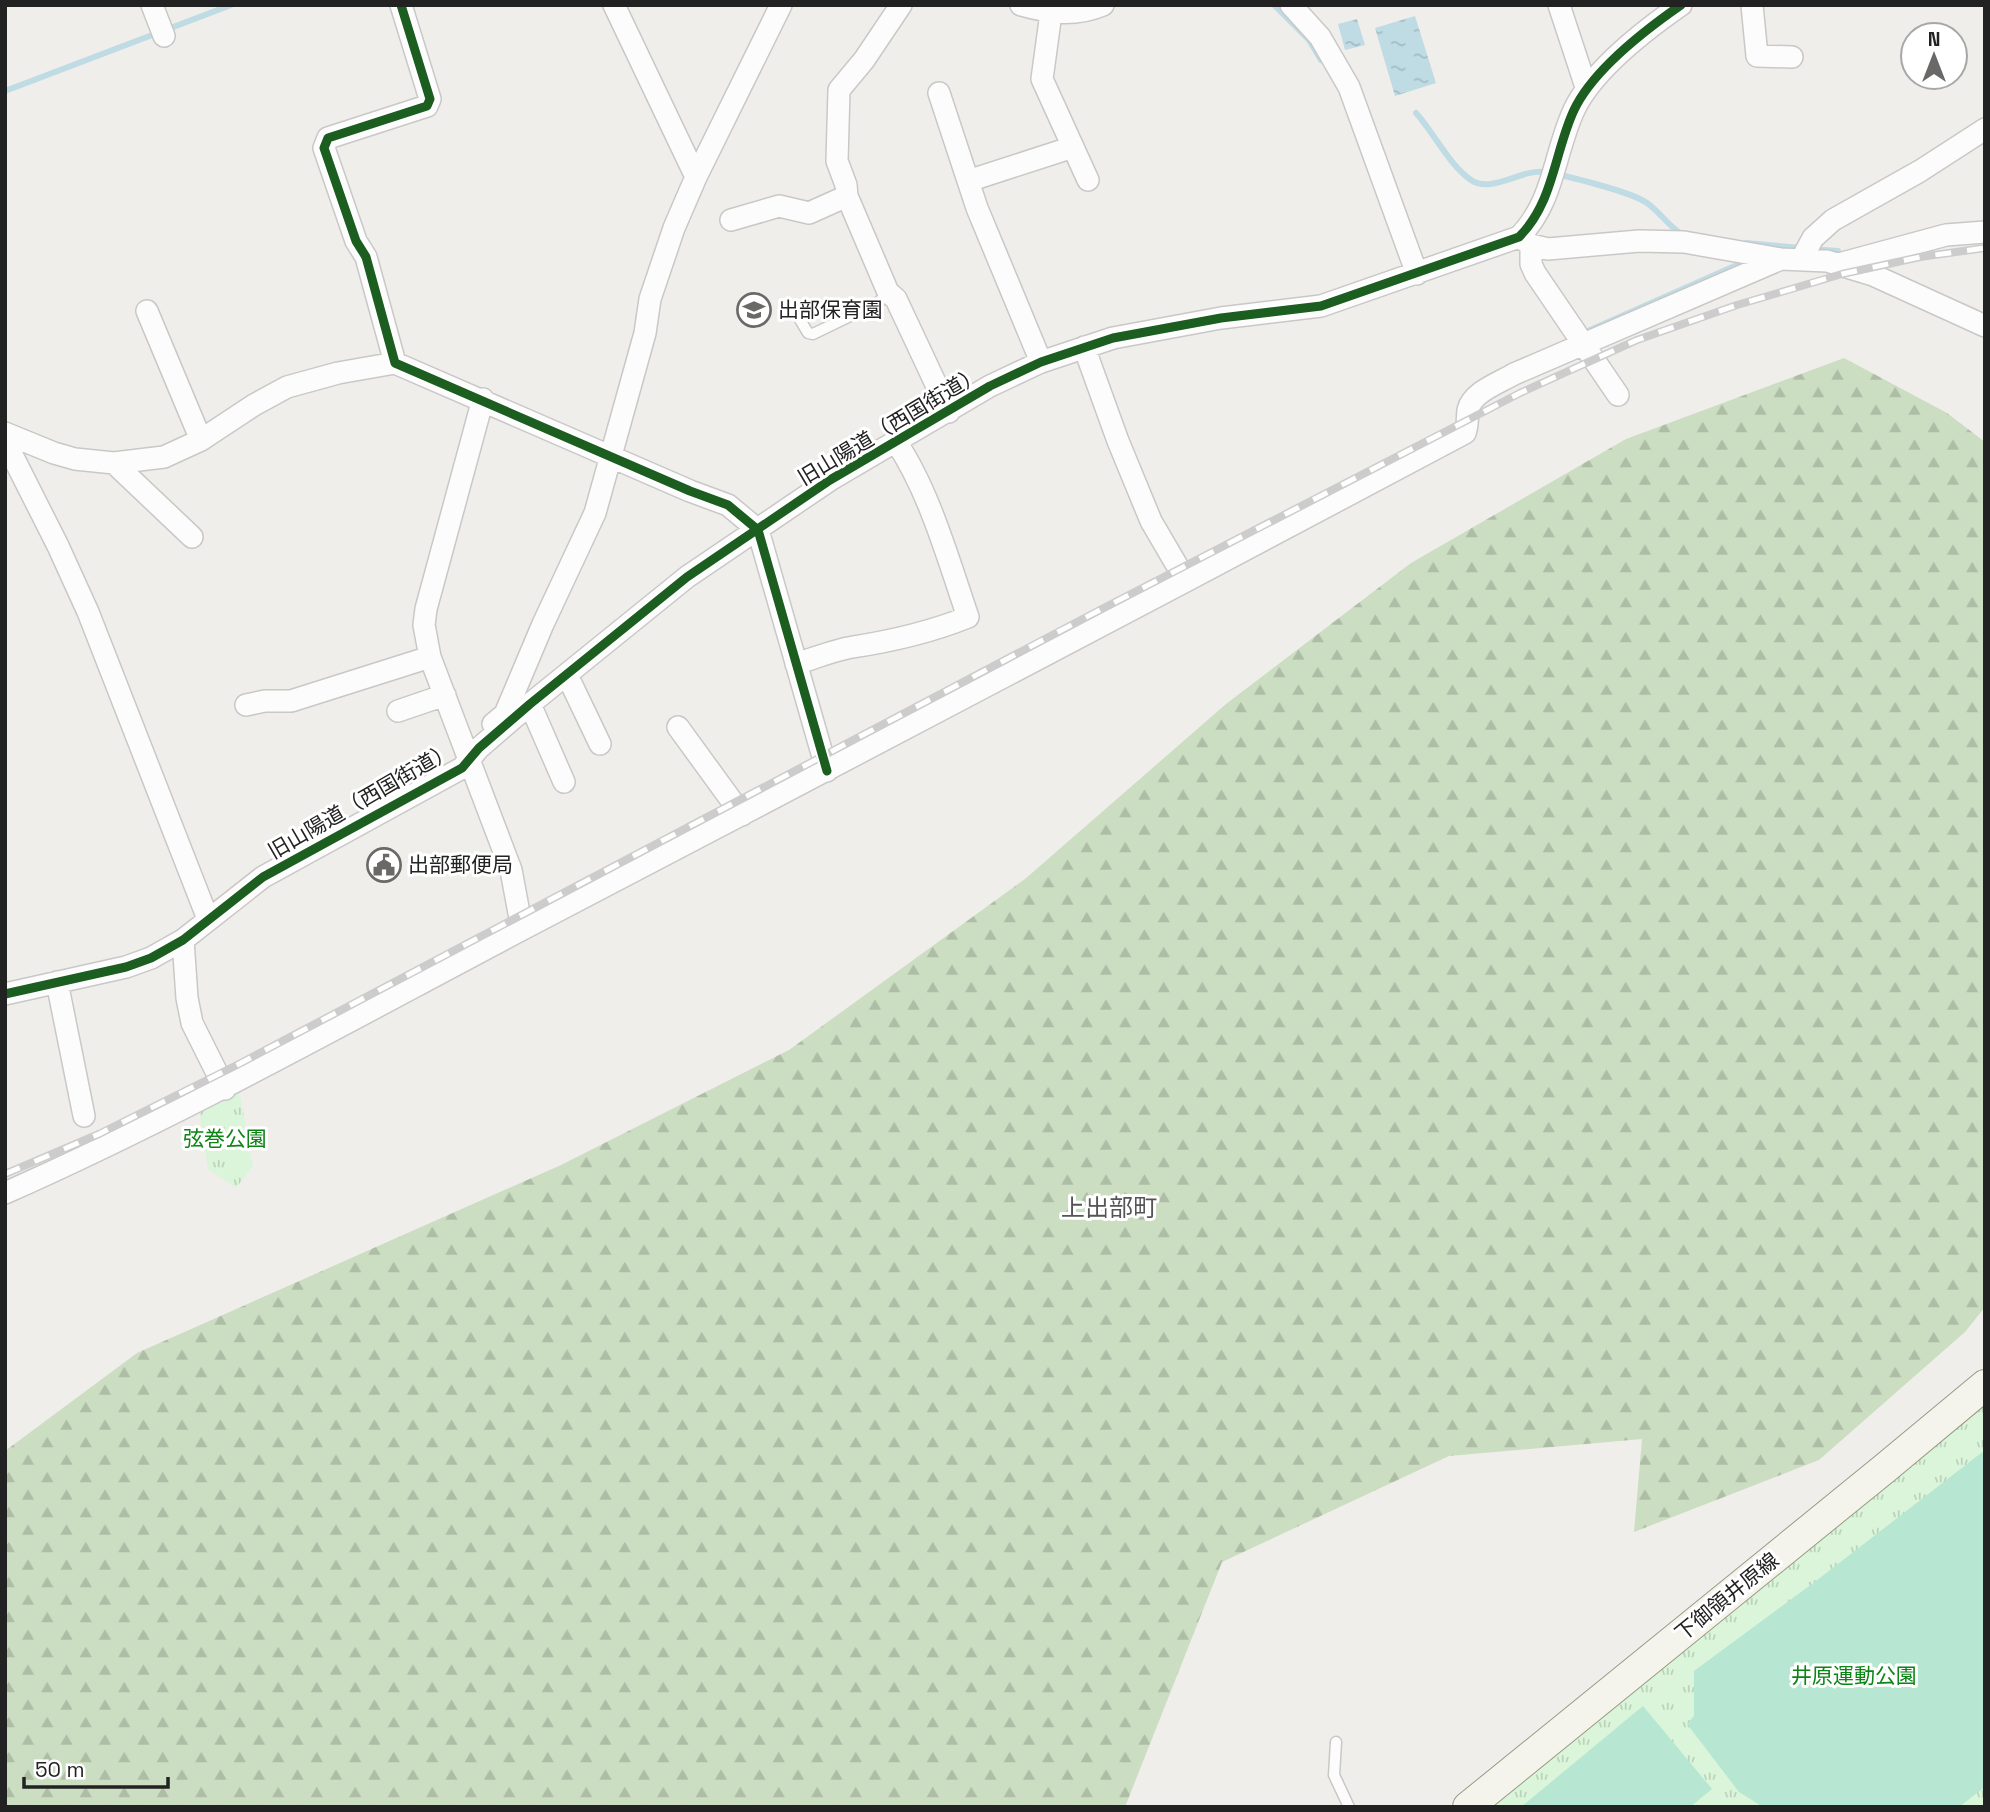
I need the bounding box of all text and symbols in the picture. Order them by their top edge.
north arrow [1899,21,1969,91]
text: N [1928,27,1940,52]
school or university icon: 出部保育園 [735,291,773,329]
place label: 出部保育園 [778,296,883,323]
street label: 旧山陽道（西国街道） [793,360,987,491]
street label: 旧山陽道（西国街道） [263,736,458,865]
public building icon: 出部郵便局 [365,846,403,884]
place label: 出部郵便局 [408,851,513,878]
park label: 弦巻公園 [183,1125,267,1152]
district label: 上出部町 [1061,1192,1157,1223]
street label: 下御領井原線 [1669,1546,1784,1647]
park label: 井原運動公園 [1791,1662,1917,1689]
scale bar [24,1745,168,1789]
text: 50 m [35,1756,85,1783]

